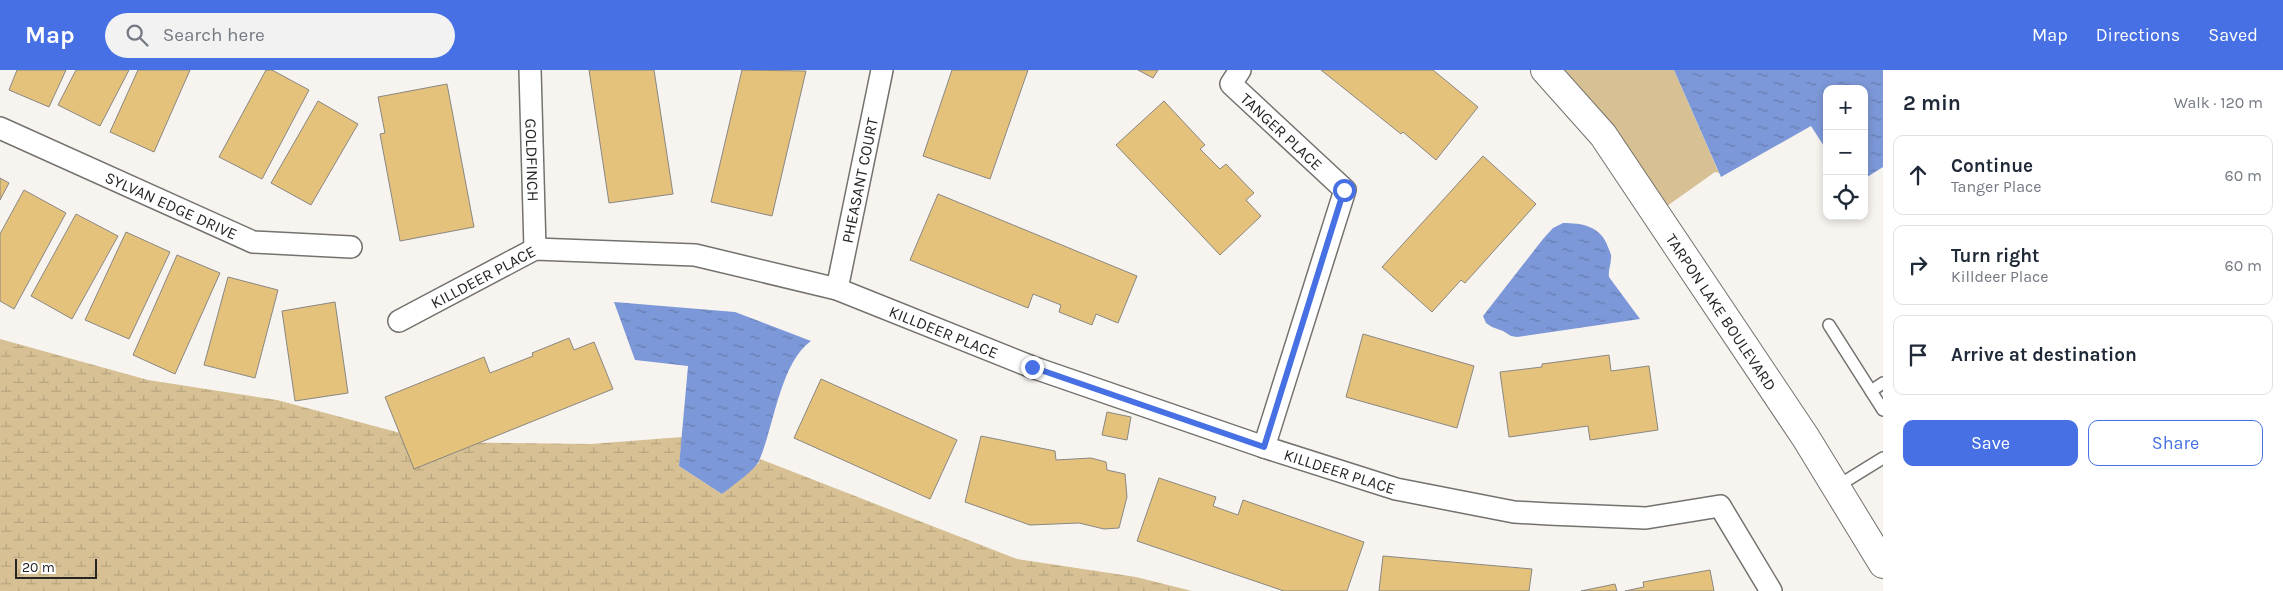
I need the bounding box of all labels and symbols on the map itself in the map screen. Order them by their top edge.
street label: TANGER PLACE [1237,89,1327,174]
street label: PHEASANT COURT [837,116,882,245]
street label: GOLDFINCH [522,118,543,202]
street label: SYLVAN EDGE DRIVE [102,167,240,243]
route start [1333,179,1356,202]
street label: TARPON LAKE BOULEVARD [1662,230,1781,394]
street label: KILLDEER PLACE [427,241,539,312]
street label: KILLDEER PLACE [887,301,1001,362]
route end [1021,356,1044,379]
street label: KILLDEER PLACE [1282,445,1398,498]
scale bar [15,556,98,579]

